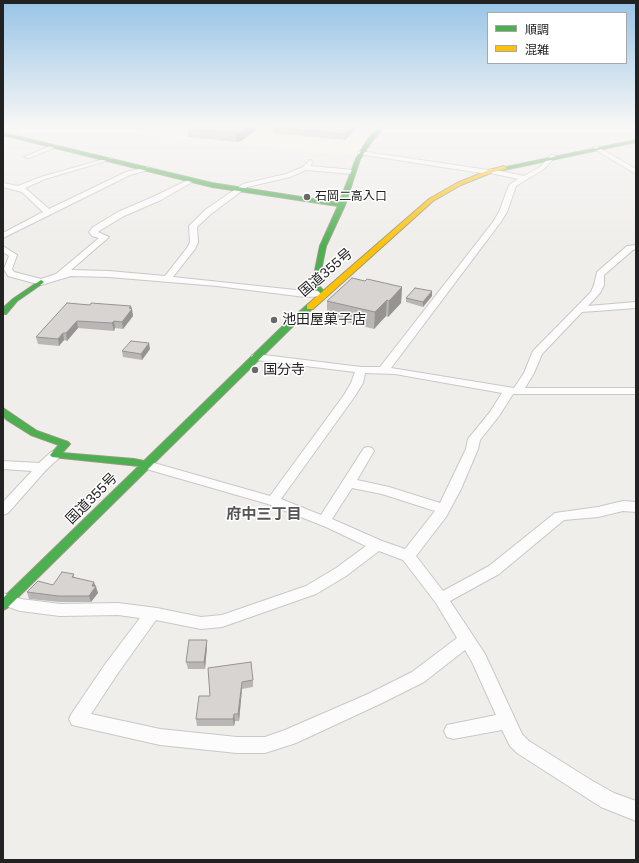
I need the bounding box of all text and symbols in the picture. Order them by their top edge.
legend [487,12,627,64]
text: 順調 [525,23,549,37]
text: 混雑 [525,43,549,57]
place label: 石岡二高入口 [315,190,387,204]
marker: 石岡二高入口 [302,192,312,202]
street label: 国道355号 [296,245,356,301]
place label: 池田屋菓子店 [282,312,366,328]
marker: 池田屋菓子店 [269,315,279,325]
place label: 国分寺 [263,362,305,378]
marker: 国分寺 [250,365,260,375]
street label: 国道355号 [63,470,121,528]
district label: 府中三丁目 [227,506,301,524]

